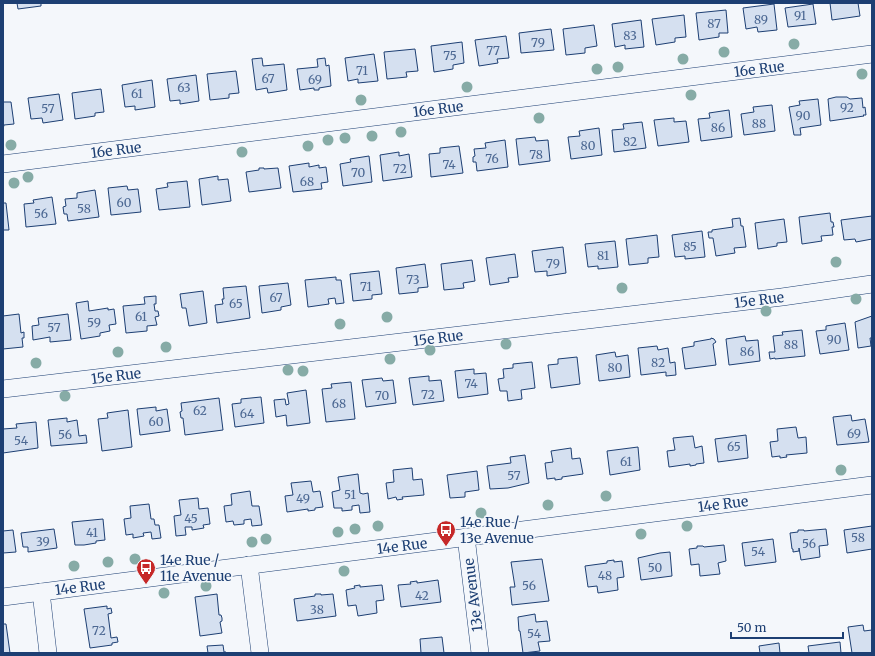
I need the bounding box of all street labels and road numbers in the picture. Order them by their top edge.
street label: 16e Rue [733,57,785,81]
street label: 16e Rue [412,97,464,121]
street label: 16e Rue [90,138,142,162]
street label: 15e Rue [733,288,785,312]
street label: 15e Rue [412,326,464,350]
street label: 15e Rue [90,364,142,388]
street label: 14e Rue [697,492,749,516]
street label: 14e Rue [376,534,428,558]
street label: 13e Avenue [460,557,486,633]
street label: 14e Rue [54,575,106,599]

